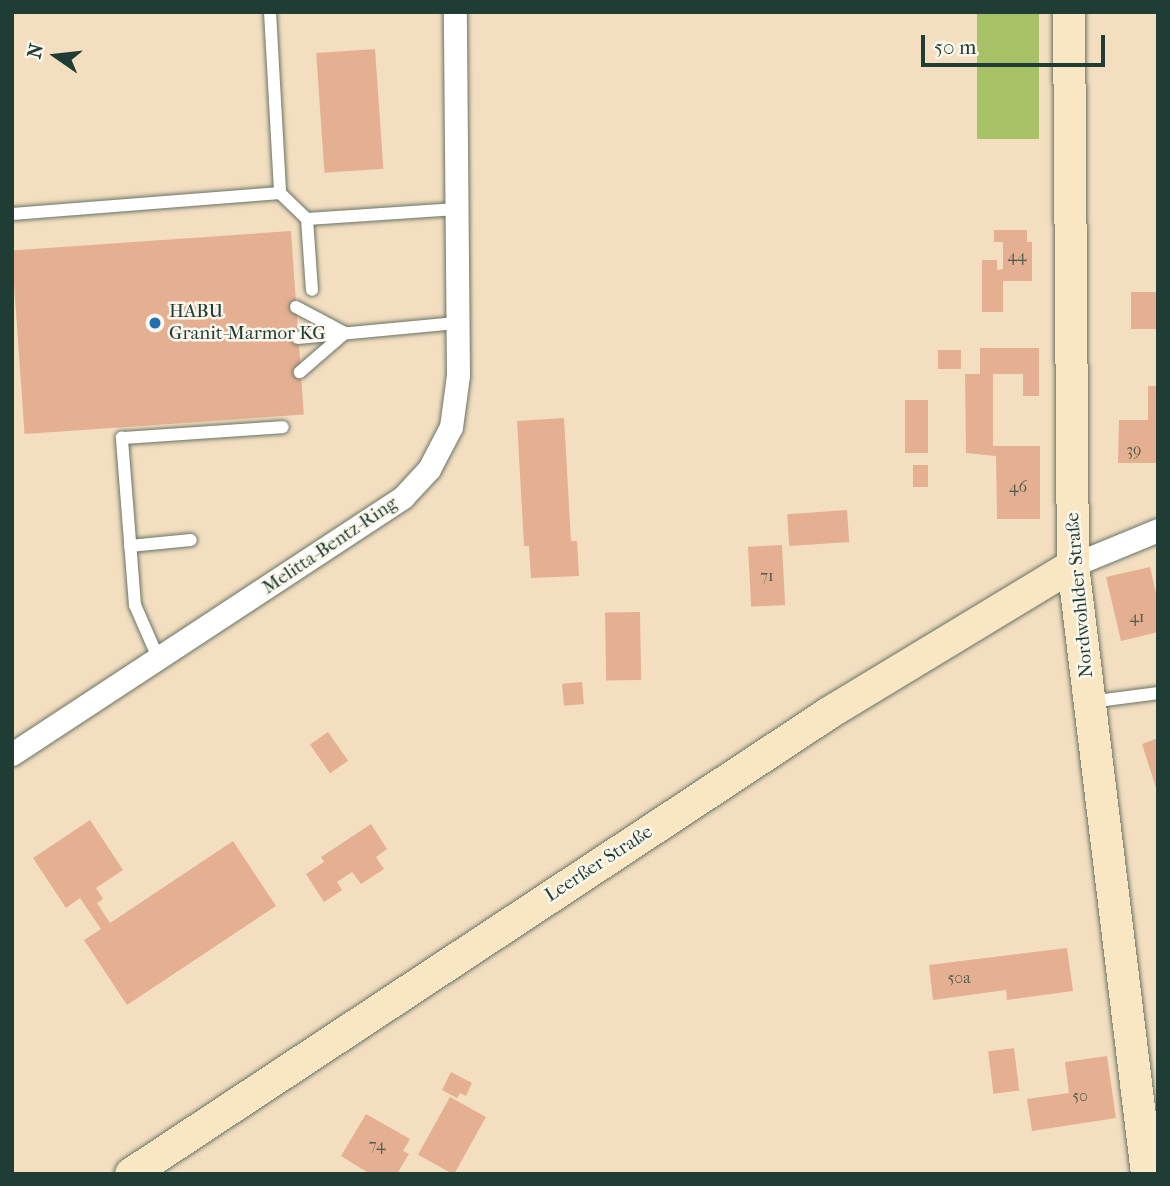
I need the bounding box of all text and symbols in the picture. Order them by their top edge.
north arrow [21,21,91,91]
scale bar [925,21,1109,65]
text: 50 m [934,35,977,59]
text: N [23,41,48,61]
house number: 44 [1008,246,1026,266]
place label: HABU Granit-Marmor KG [169,301,326,345]
marker: HABU Granit-Marmor KG [147,315,163,331]
house number: 39 [1127,440,1141,460]
house number: 46 [1009,477,1027,497]
street label: Melitta-Bentz-Ring [258,492,402,600]
street label: Nordwohlder Straße [1061,511,1099,679]
house number: 71 [760,566,774,586]
house number: 41 [1129,607,1145,627]
street label: Leerßer Straße [541,821,657,907]
house number: 50a [947,968,971,988]
house number: 50 [1072,1086,1088,1106]
house number: 74 [369,1135,385,1155]

